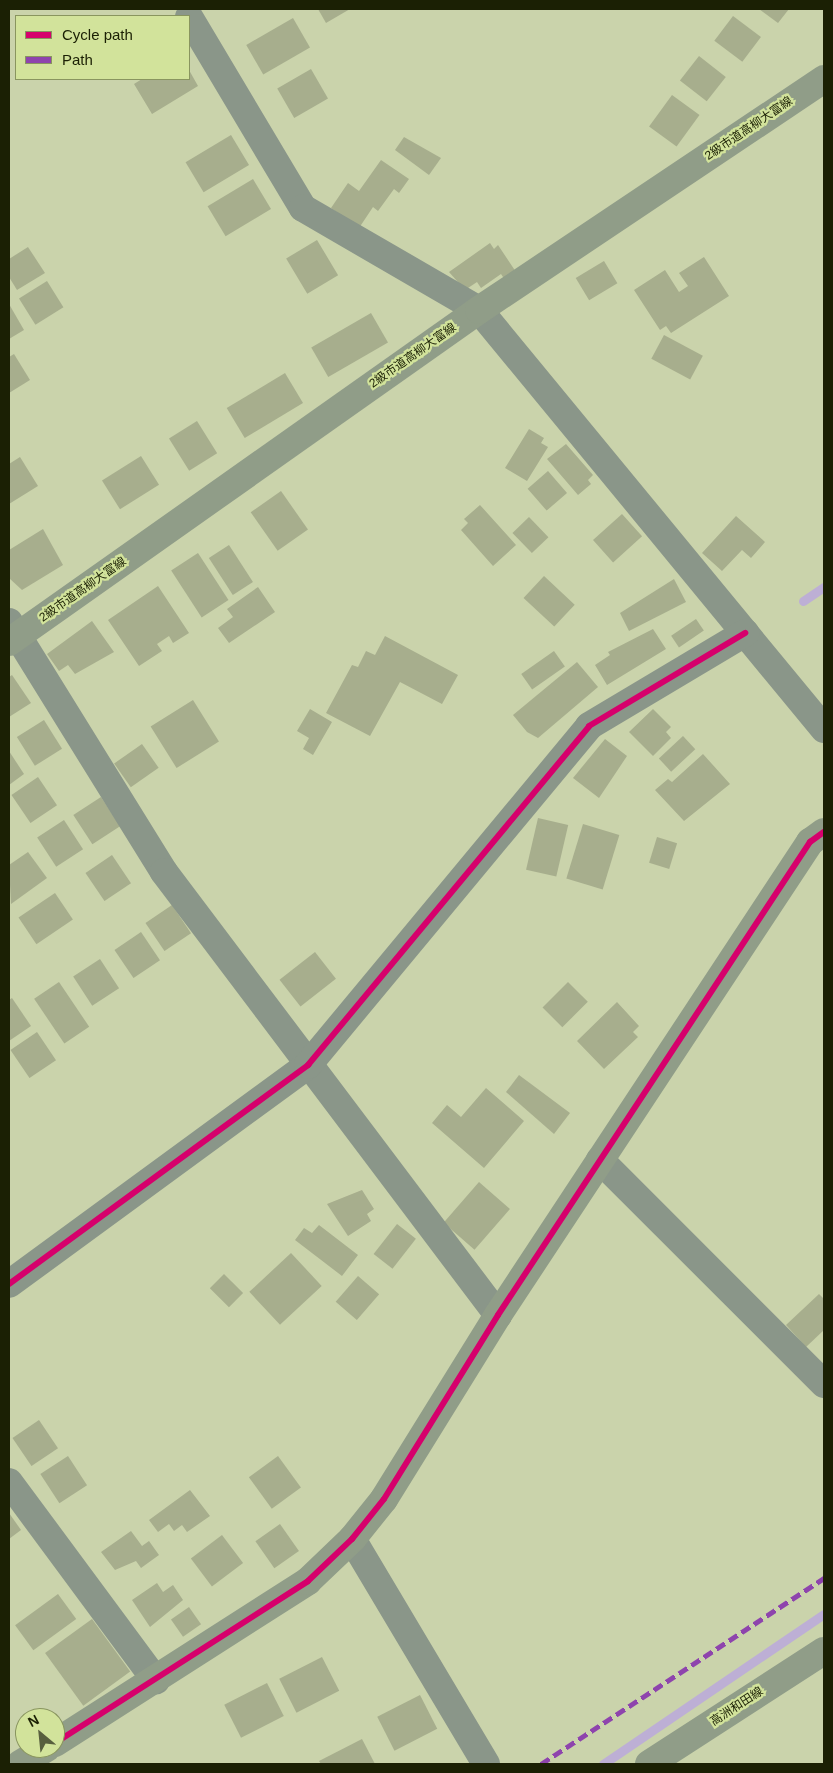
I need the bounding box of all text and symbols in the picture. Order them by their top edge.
legend [15,15,190,80]
text: Cycle path [62,26,133,43]
text: Path [62,51,93,68]
street label: 2級市道高柳大富線 [702,94,796,164]
street label: 2級市道高柳大富線 [367,321,459,391]
street label: 2級市道高柳大富線 [37,555,129,625]
street label: 高洲和田線 [708,1685,766,1729]
north arrow [15,1708,65,1758]
text: N [25,1711,42,1730]

